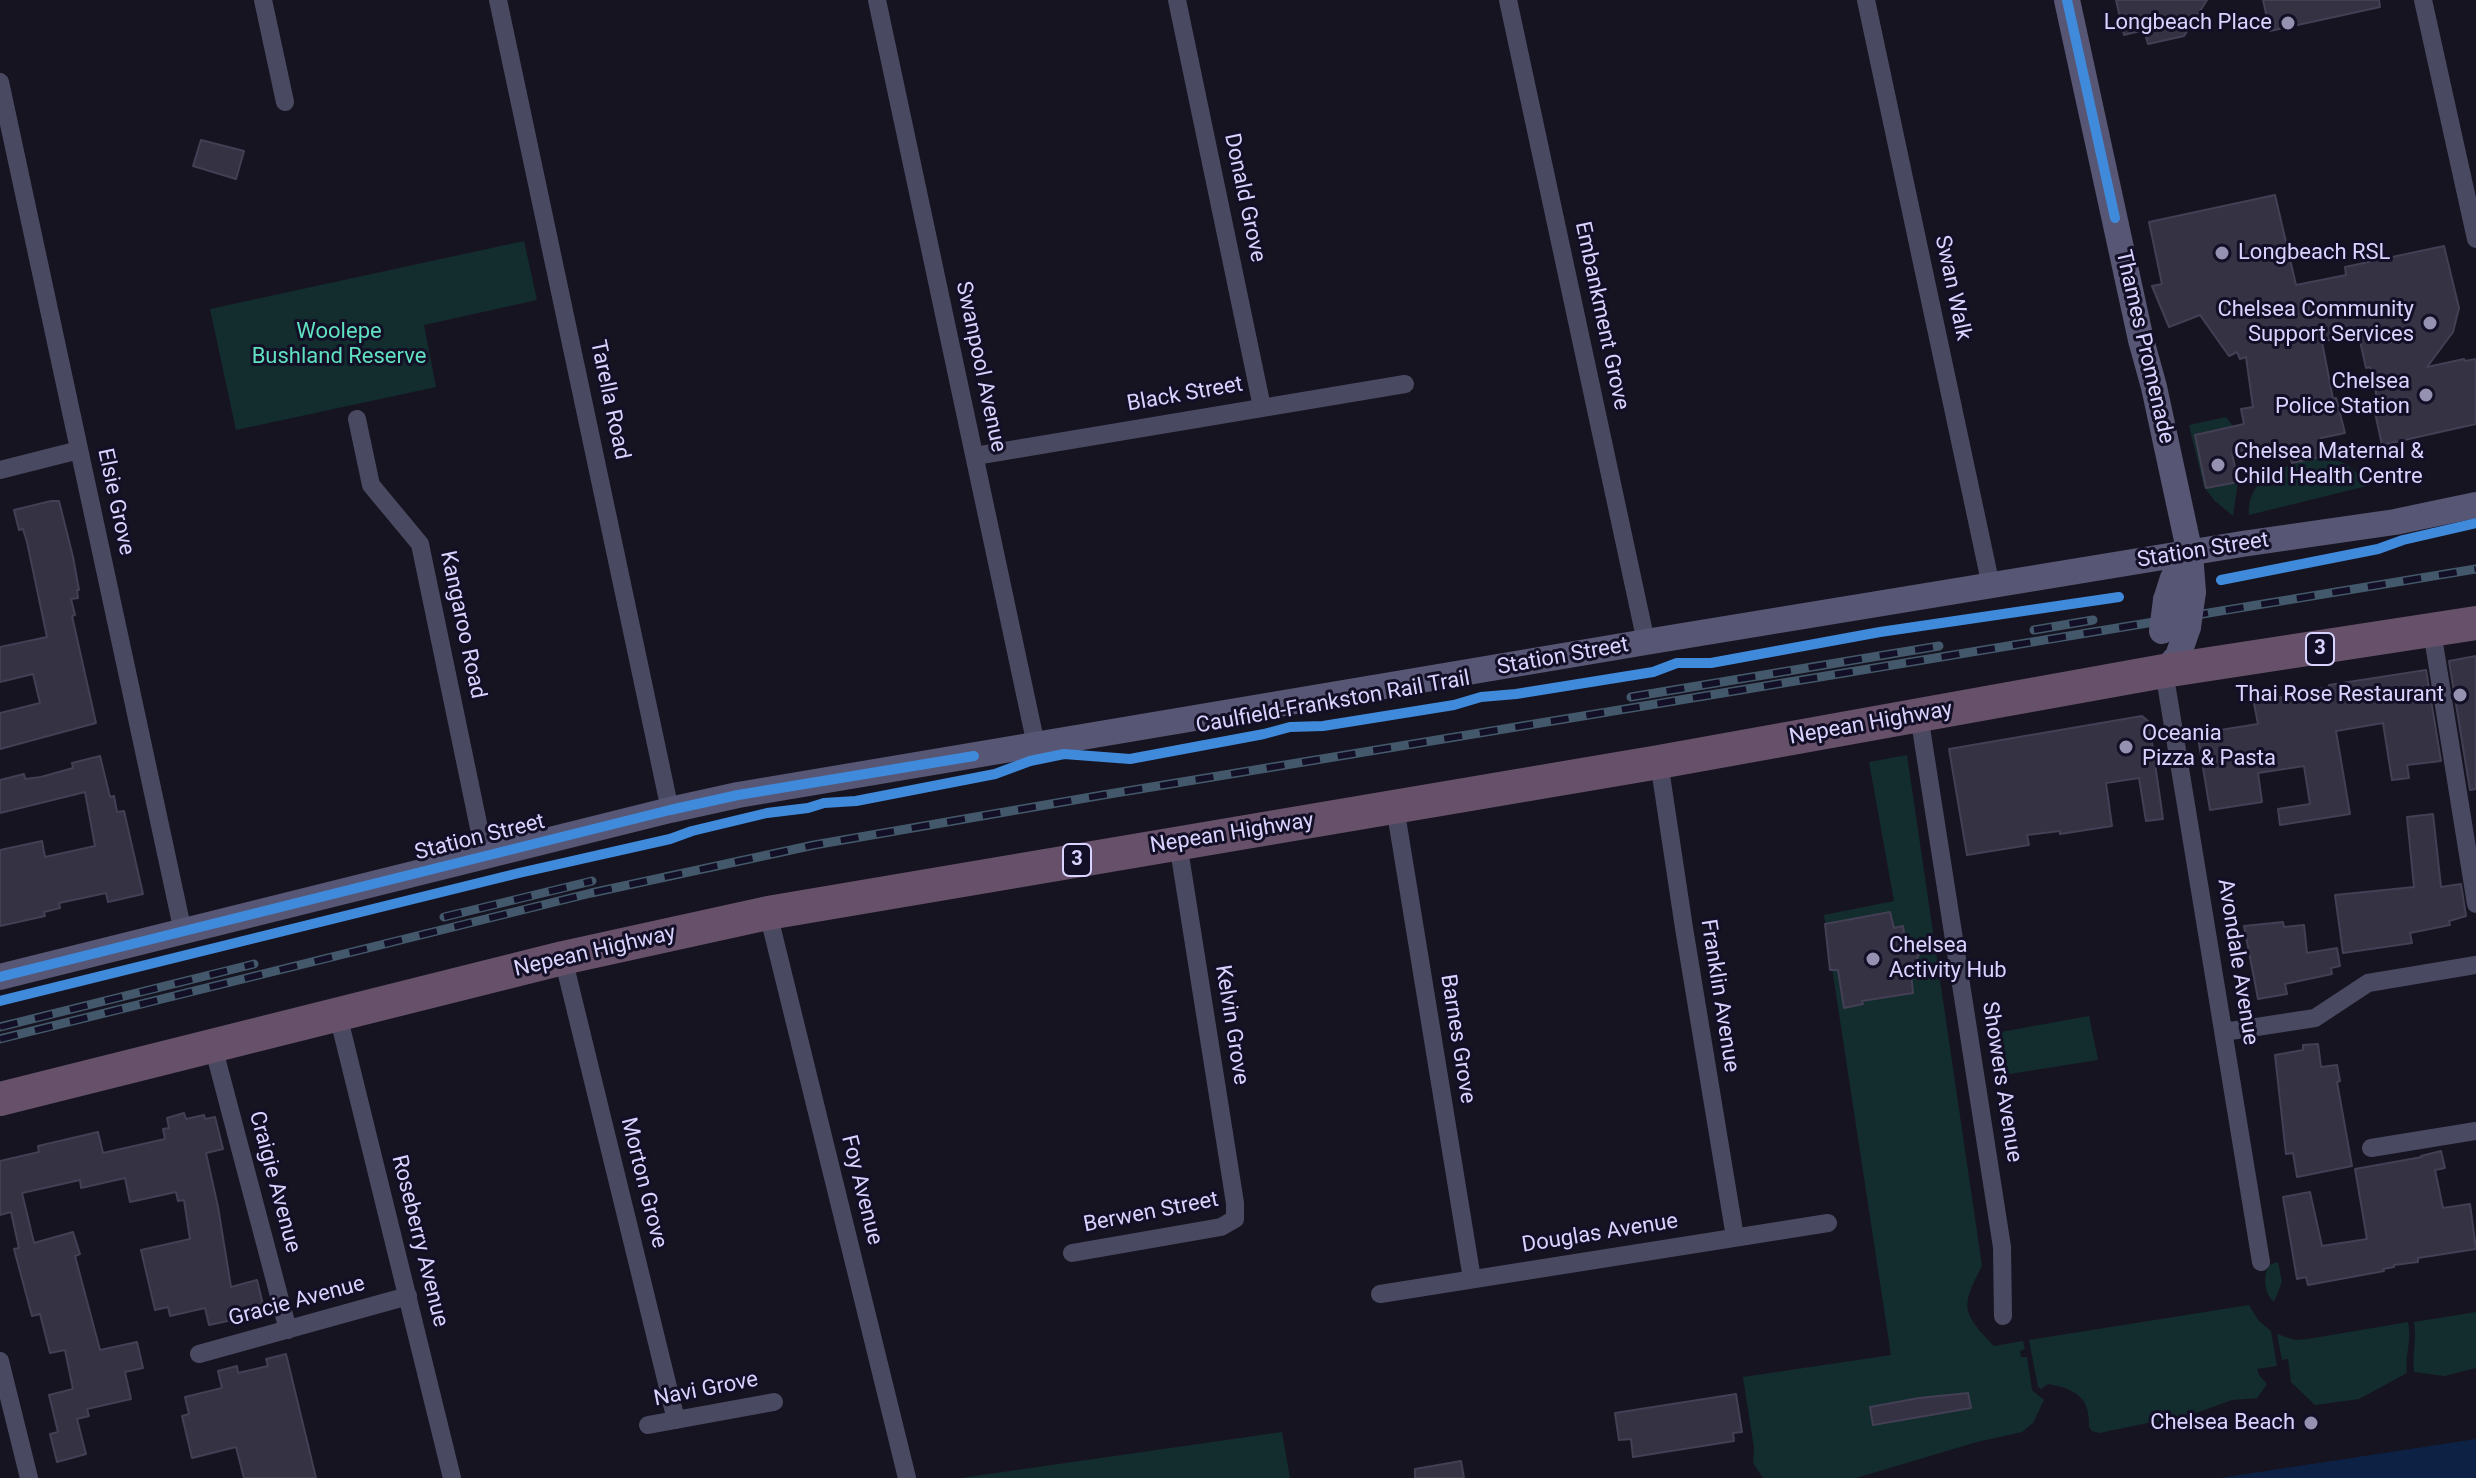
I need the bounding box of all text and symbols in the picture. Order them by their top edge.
place label: Longbeach Place [2104,10,2272,36]
marker: Longbeach Place [2279,14,2297,32]
street label: Donald Grove [1217,131,1271,265]
street label: Embankment Grove [1568,219,1634,413]
street label: Swan Walk [1928,233,1976,343]
place label: Longbeach RSL [2238,240,2390,266]
marker: Longbeach RSL [2213,244,2231,262]
street label: Thames Promenade [2109,248,2179,446]
street label: Swanpool Avenue [949,279,1011,455]
place label: Chelsea Community Support Services [2217,297,2414,348]
marker: Chelsea Community Support Services [2421,314,2439,332]
park label: Woolepe Bushland Reserve [252,319,426,370]
street label: Tarella Road [583,338,635,462]
place label: Chelsea Police Station [2275,369,2410,420]
street label: Black Street [1125,372,1245,418]
marker: Chelsea Police Station [2417,386,2435,404]
place label: Chelsea Maternal & Child Health Centre [2234,439,2424,490]
street label: Elsie Grove [91,446,139,558]
marker: Chelsea Maternal & Child Health Centre [2209,456,2227,474]
street label: Station Street [2135,528,2271,574]
street label: Kangaroo Road [433,549,491,701]
street label: Station Street [1495,632,1631,682]
road number: 3 [2306,633,2334,665]
street label: Caulfield-Frankston Rail Trail [1194,666,1472,740]
place label: Thai Rose Restaurant [2235,682,2444,708]
marker: Thai Rose Restaurant [2451,686,2469,704]
street label: Nepean Highway [1787,697,1955,751]
place label: Oceania Pizza & Pasta [2142,721,2276,772]
marker: Oceania Pizza & Pasta [2117,738,2135,756]
street label: Nepean Highway [1148,808,1316,860]
street label: Station Street [412,809,548,867]
road number: 3 [1063,844,1091,876]
street label: Avondale Avenue [2211,877,2263,1047]
street label: Franklin Avenue [1694,918,1744,1074]
street label: Nepean Highway [512,921,678,983]
place label: Chelsea Activity Hub [1889,933,2007,984]
marker: Chelsea Activity Hub [1864,950,1882,968]
street label: Kelvin Grove [1209,963,1253,1087]
street label: Barnes Grove [1434,972,1480,1106]
street label: Showers Avenue [1975,1000,2027,1164]
street label: Craigie Avenue [242,1108,306,1256]
street label: Morton Grove [614,1115,672,1251]
street label: Foy Avenue [835,1132,887,1248]
street label: Roseberry Avenue [385,1152,453,1330]
street label: Berwen Street [1081,1187,1221,1239]
street label: Douglas Avenue [1520,1209,1680,1259]
street label: Gracie Avenue [226,1271,368,1333]
street label: Navi Grove [652,1367,760,1413]
place label: Chelsea Beach [2150,1410,2295,1436]
marker: Chelsea Beach [2302,1414,2320,1432]

